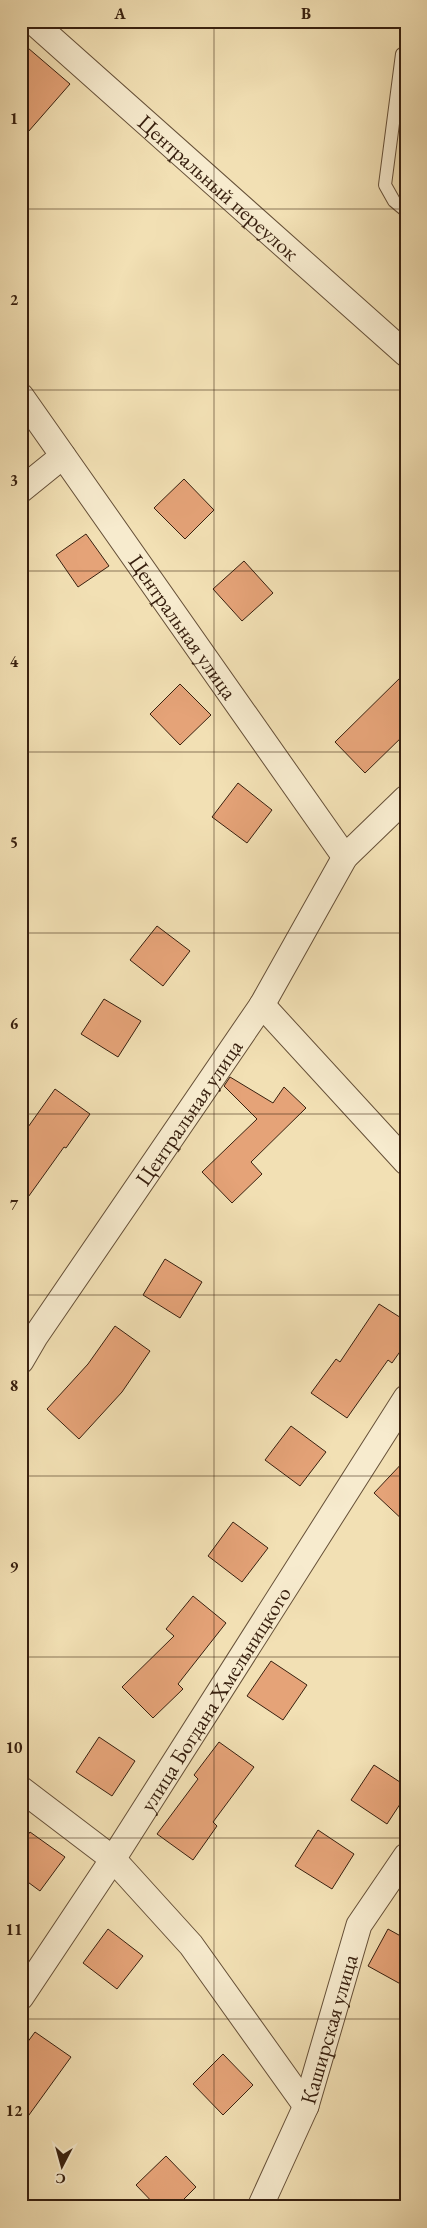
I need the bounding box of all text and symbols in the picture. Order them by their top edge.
text: A [113,3,126,24]
text: B [301,3,311,24]
text: 1 [10,108,18,129]
street label: Центральный переулок [132,108,306,267]
text: 2 [10,289,19,310]
text: 3 [10,470,18,491]
street label: Центральная улица [122,548,244,705]
text: 4 [10,651,19,672]
text: 5 [10,832,18,853]
text: 6 [10,1013,19,1034]
street label: Центральная улица [128,1033,249,1191]
text: 7 [10,1194,19,1215]
text: 8 [10,1375,18,1396]
text: 9 [10,1556,19,1577]
street label: улица Богдана Хмельницкого [133,1580,297,1817]
text: 10 [6,1737,23,1758]
text: 11 [6,1919,22,1940]
street label: Каширская улица [293,1951,364,2108]
text: 12 [6,2100,23,2121]
north arrow [38,2140,88,2190]
text: С [55,2169,67,2188]

